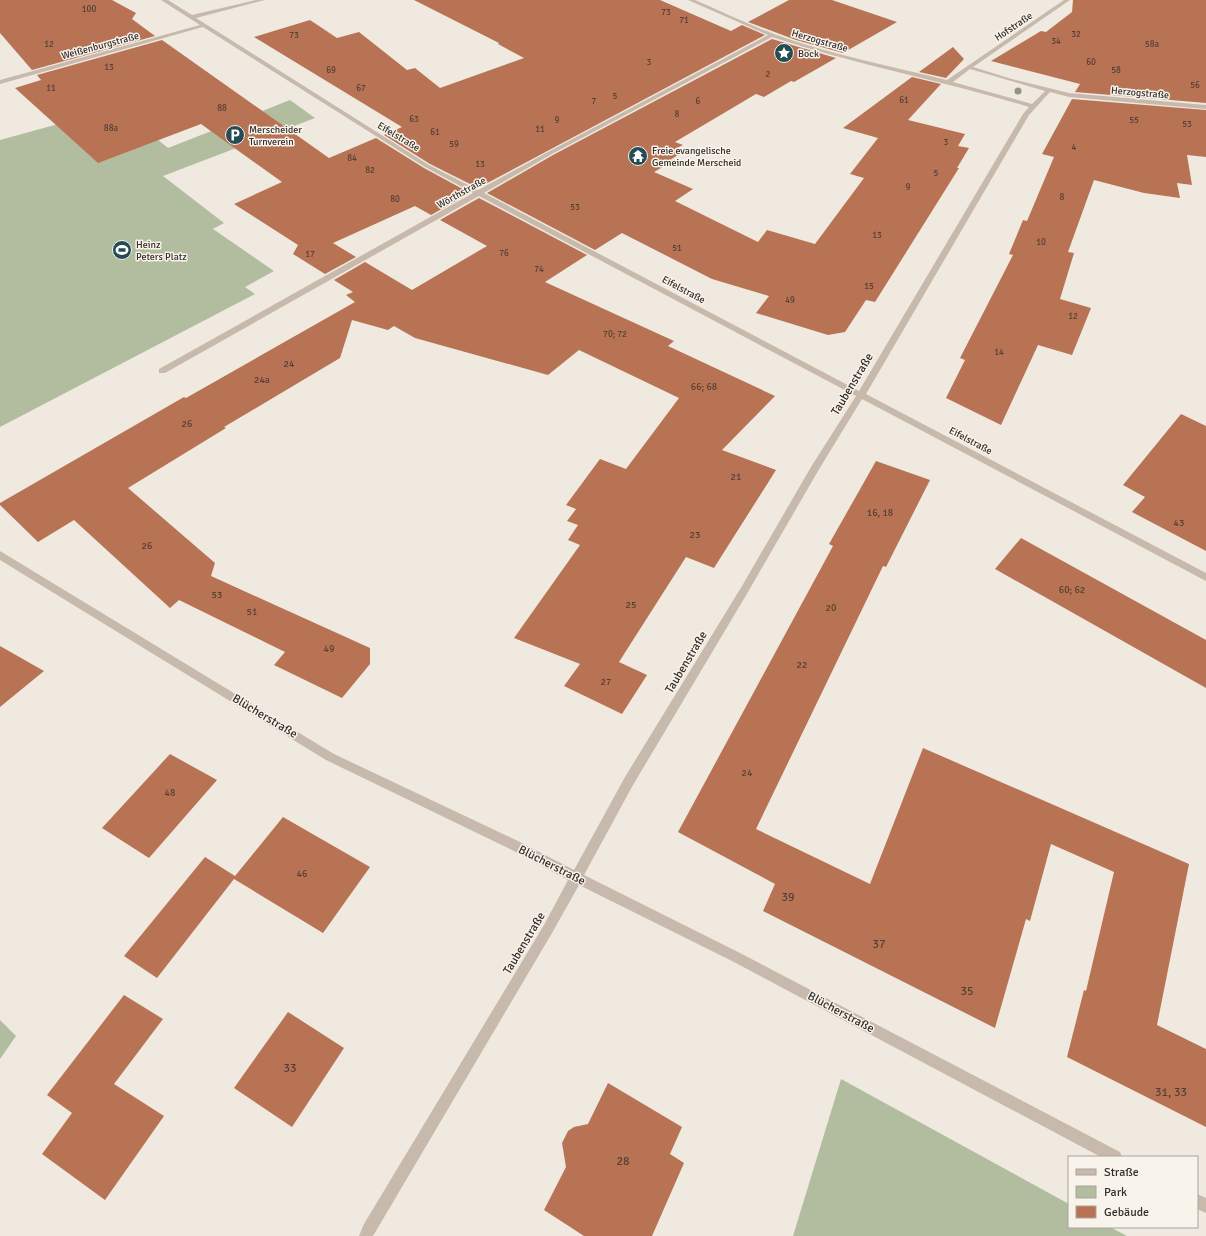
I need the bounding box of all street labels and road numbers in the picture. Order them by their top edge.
street label: Hofstraße [992,10,1035,44]
street label: Herzogstraße [790,27,849,55]
street label: Weißenburgstraße [60,30,140,62]
street label: Herzogstraße [1110,84,1169,102]
street label: Eifelstraße [375,120,422,154]
street label: Wörthstraße [435,175,488,211]
street label: Eifelstraße [660,273,707,306]
street label: Taubenstraße [828,350,877,418]
street label: Eifelstraße [947,424,994,457]
street label: Taubenstraße [662,628,711,696]
street label: Blücherstraße [230,691,300,742]
street label: Blücherstraße [516,842,588,889]
street label: Taubenstraße [500,909,549,977]
street label: Blücherstraße [805,989,877,1036]

